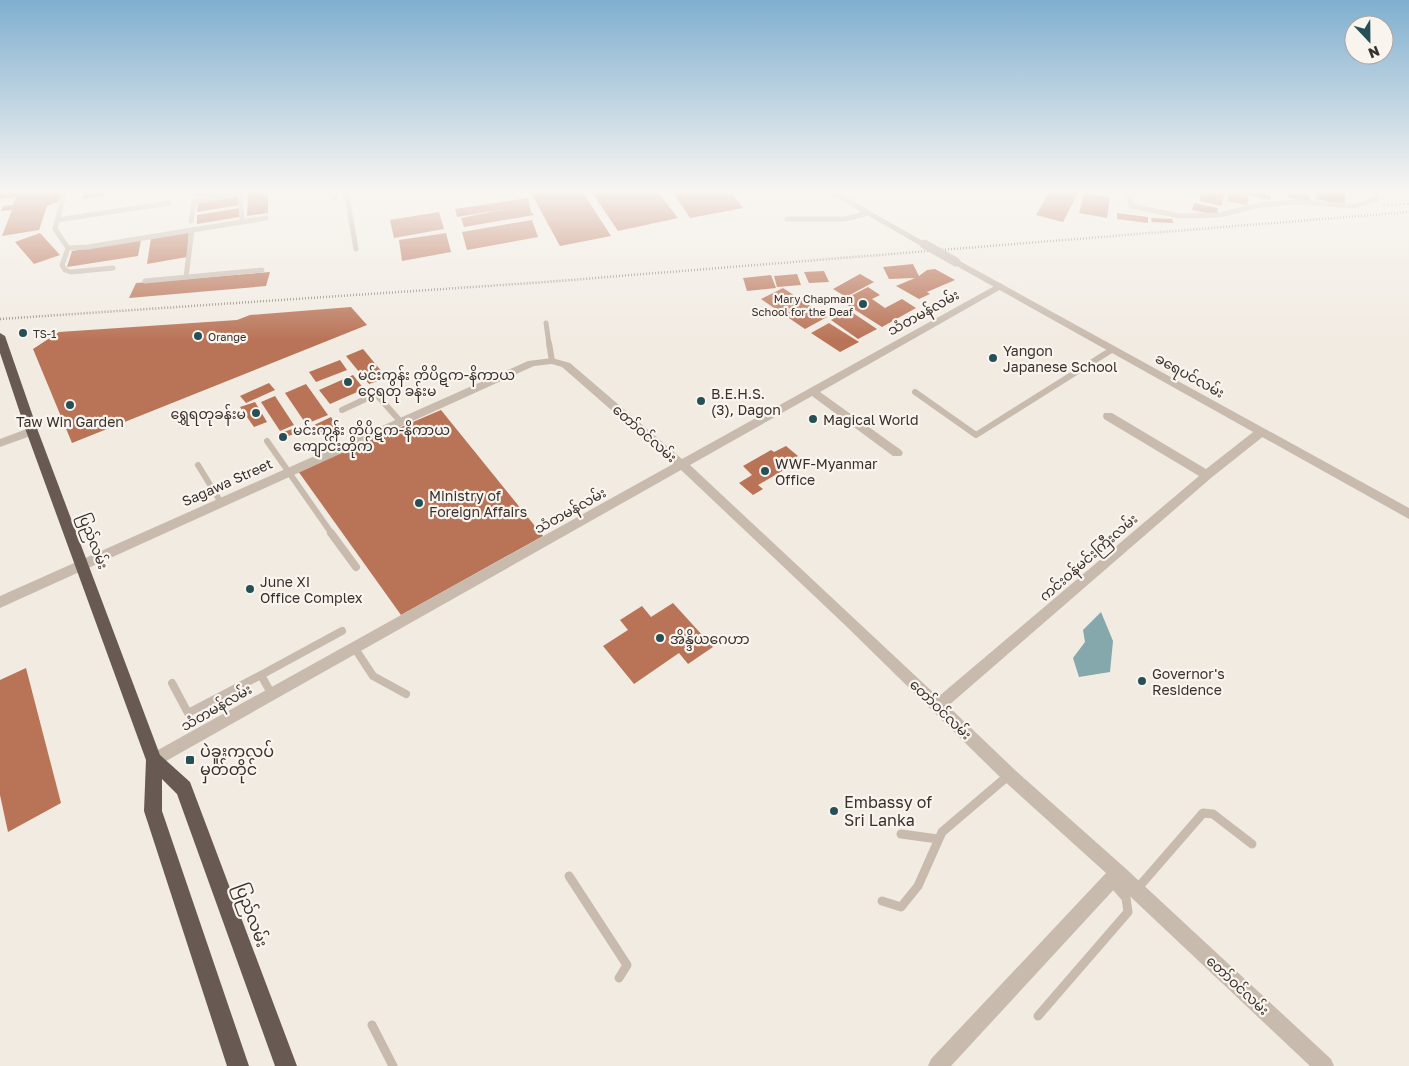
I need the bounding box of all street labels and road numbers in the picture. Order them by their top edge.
street label: သံတမန်လမ်း [884,285,964,342]
street label: ခရေပင်လမ်း [1151,348,1228,404]
street label: တော်ဝင်လမ်း [609,400,681,465]
street label: Sagawa Street [179,454,275,510]
street label: သံတမန်လမ်း [531,483,611,540]
street label: ကင်းဝန်မင်းကြီးလမ်း [1035,509,1143,607]
street label: ပြည်လမ်း [72,510,113,573]
street label: တော်ဝင်လမ်း [907,675,976,743]
street label: သံတမန်လမ်း [177,679,256,738]
street label: ပြည်လမ်း [227,880,274,951]
street label: တော်ဝင်လမ်း [1203,951,1274,1018]

